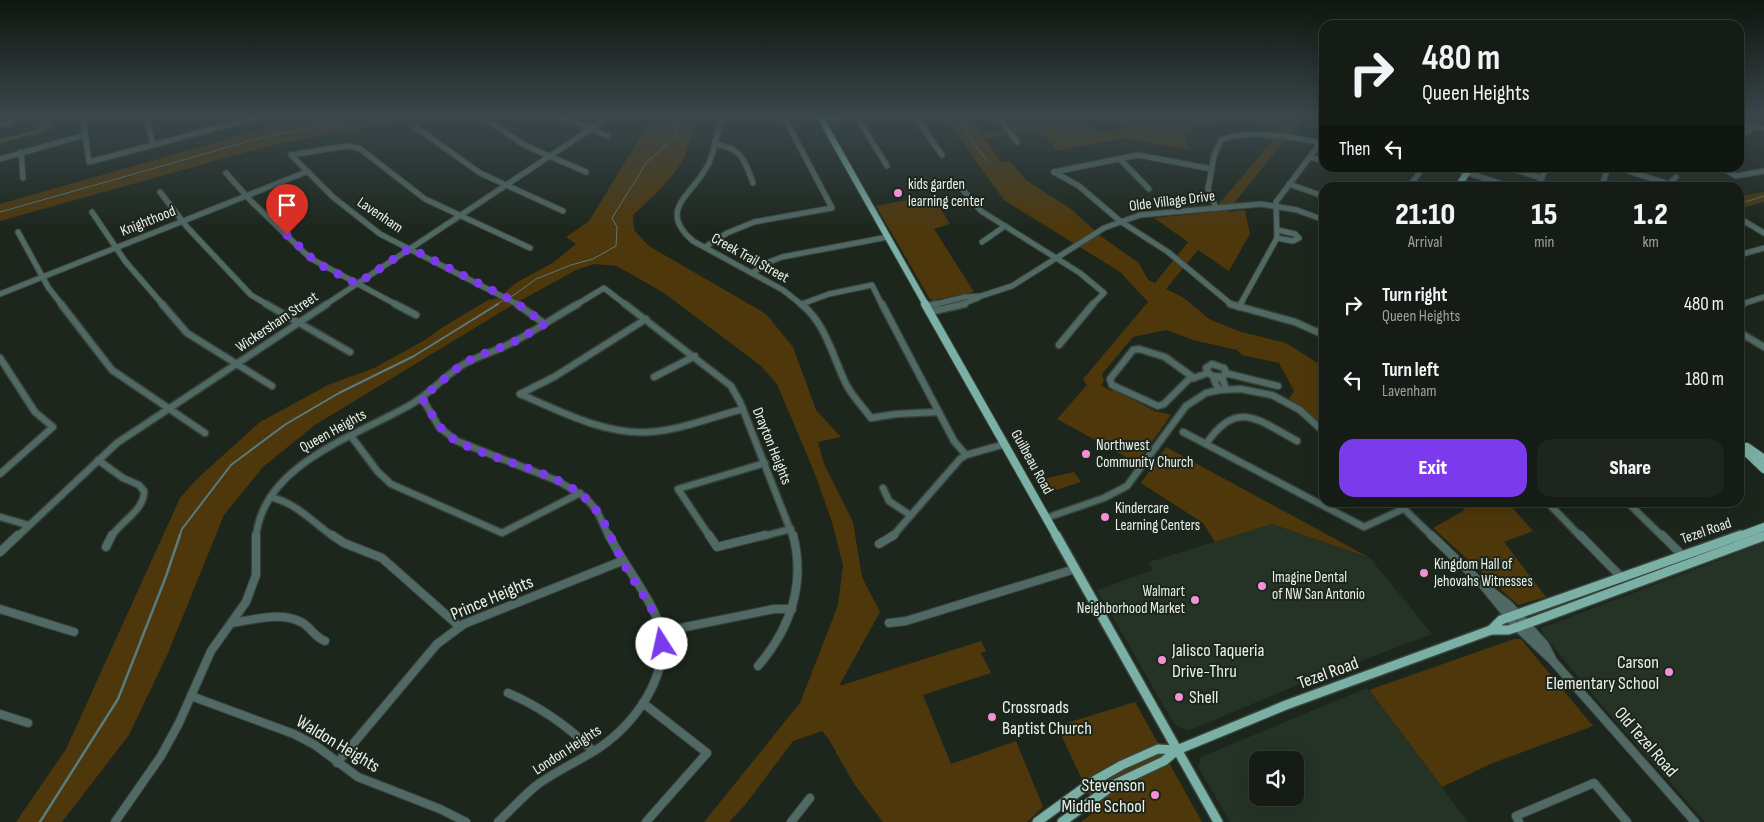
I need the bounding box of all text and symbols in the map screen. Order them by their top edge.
text: 480 m [1422,37,1500,80]
icon: right [1339,40,1404,105]
text: Queen Heights [1422,80,1530,107]
icon: left [1380,135,1408,163]
text: Then [1339,138,1370,161]
place label: kids garden learning center [908,175,985,211]
pin [266,184,308,235]
street label: Olde Village Drive [1128,186,1216,216]
marker: kids garden learning center [892,187,904,199]
icon: arrive [273,191,301,219]
street label: Lavenham [353,193,407,237]
text: 21:10 [1395,197,1455,233]
text: 15 [1531,197,1557,233]
text: 1.2 [1634,197,1668,233]
street label: Knighthood [117,201,179,241]
street label: Creek Trail Street [708,229,793,287]
text: Arrival [1408,233,1442,252]
text: min [1534,233,1554,252]
text: km [1642,233,1659,252]
text: Turn right [1382,284,1447,307]
street label: Wickersham Street [232,287,322,357]
icon: right [1339,291,1367,319]
text: 480 m [1684,293,1724,316]
text: Queen Heights [1382,307,1460,326]
text: Turn left [1382,359,1439,382]
icon: left [1339,366,1367,394]
text: 180 m [1685,368,1724,391]
text: Lavenham [1382,382,1437,401]
street label: Queen Heights [296,405,370,457]
street label: Drayton Heights [748,405,796,487]
street label: Guilbeau Road [1006,426,1058,498]
place label: Northwest Community Church [1096,436,1193,472]
button: Exit [1339,439,1527,497]
button: Share [1537,439,1724,497]
marker: Northwest Community Church [1080,448,1092,460]
place label: Kindercare Learning Centers [1115,499,1200,535]
marker: Kindercare Learning Centers [1099,511,1111,523]
street label: Tezel Road [1678,513,1734,549]
place label: Kingdom Hall of Jehovahs Witnesses [1433,555,1533,591]
marker: Kingdom Hall of Jehovahs Witnesses [1418,567,1430,579]
place label: Imagine Dental of NW San Antonio [1272,568,1365,604]
street label: Prince Heights [448,571,536,625]
marker: Imagine Dental of NW San Antonio [1256,580,1268,592]
place label: Walmart Neighborhood Market [1077,582,1185,618]
marker: Walmart Neighborhood Market [1189,594,1201,606]
position arrow [635,617,687,669]
place label: Jalisco Taqueria Drive-Thru [1171,640,1264,682]
street label: Tezel Road [1295,652,1361,694]
place label: Carson Elementary School [1546,652,1659,694]
marker: Jalisco Taqueria Drive-Thru [1156,654,1168,666]
marker: Carson Elementary School [1663,666,1675,678]
place label: Shell [1189,687,1218,708]
marker: Shell [1173,691,1185,703]
place label: Crossroads Baptist Church [1002,697,1092,739]
street label: Old Tezel Road [1610,703,1682,781]
street label: Waldon Heights [292,711,384,777]
marker: Crossroads Baptist Church [986,711,998,723]
street label: London Heights [529,721,605,779]
map controls [1249,751,1304,806]
button: sound [1249,751,1304,806]
place label: Stevenson Middle School [1062,775,1145,817]
marker: Stevenson Middle School [1149,789,1161,801]

